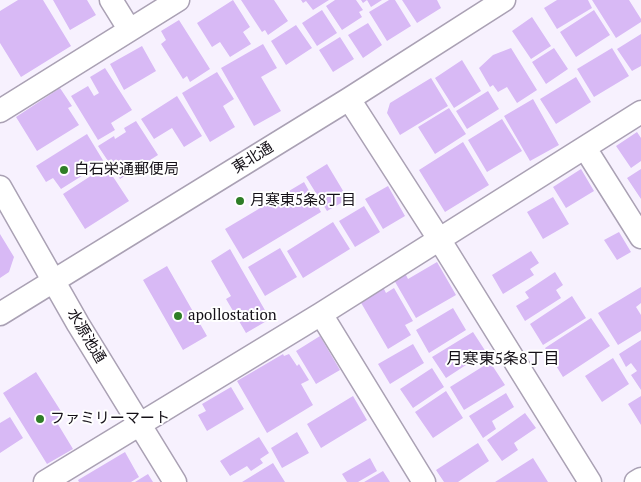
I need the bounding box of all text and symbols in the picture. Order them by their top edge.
street label: 東北通 [229,138,277,178]
place label: 白石栄通郵便局 [74,161,179,179]
marker: 白石栄通郵便局 [58,164,70,176]
place label: 月寒東5条8丁目 [250,192,356,210]
marker: 月寒東5条8丁目 [234,195,246,207]
street label: 水源池通 [63,306,109,366]
place label: apollostation [188,307,277,325]
marker: apollostation [172,310,184,322]
district label: 月寒東5条8丁目 [446,349,560,369]
place label: ファミリーマート [50,410,170,428]
marker: ファミリーマート [34,413,46,425]

